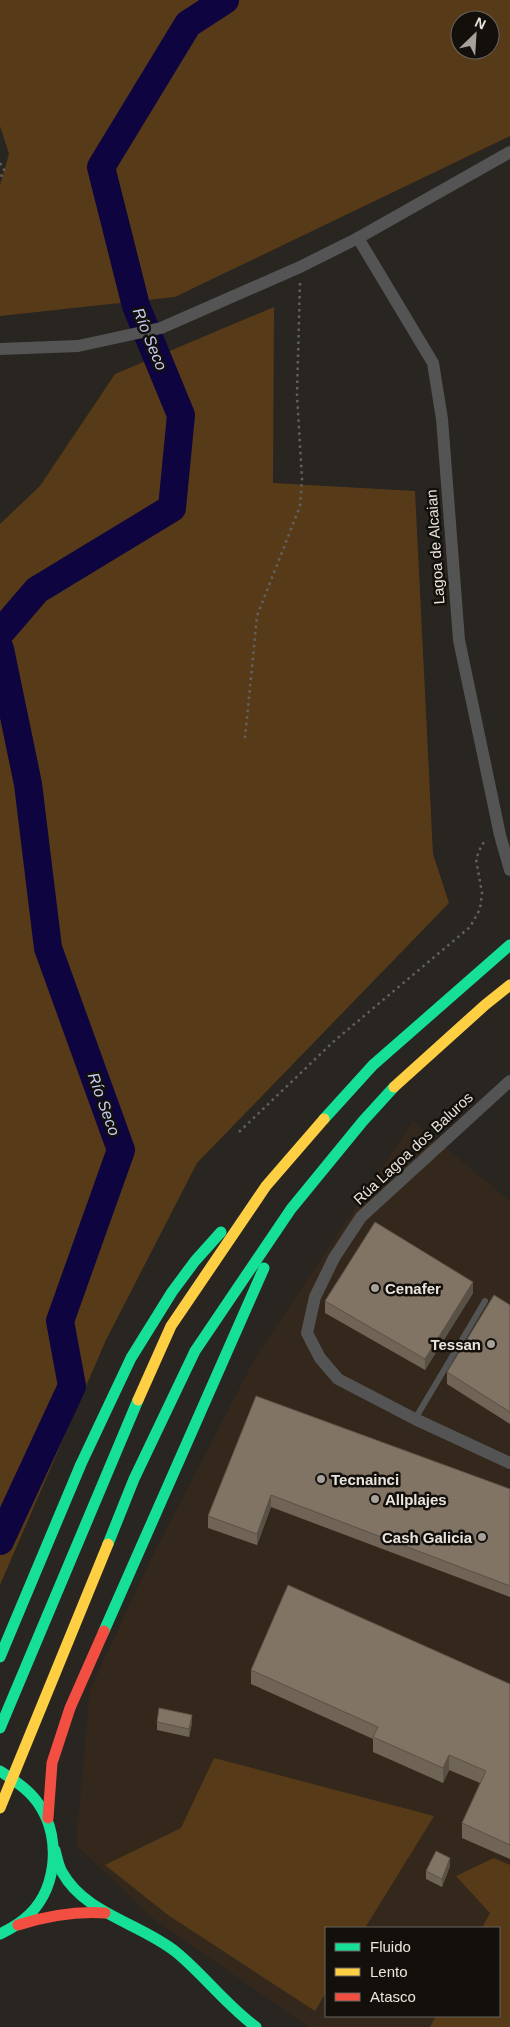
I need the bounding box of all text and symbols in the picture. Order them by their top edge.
north arrow [450,10,500,60]
text: N [473,14,488,33]
water label: Río Seco [130,305,170,373]
street label: Lagoa de Alcaian [423,489,447,605]
water label: Río Seco [85,1070,123,1138]
street label: Rúa Lagoa dos Baluros [350,1088,476,1208]
place label: Cenafer [385,1280,441,1297]
marker: Cenafer [369,1282,381,1294]
place label: Tessan [430,1336,481,1353]
marker: Tessan [485,1338,497,1350]
place label: Tecnainci [331,1471,399,1488]
marker: Tecnainci [315,1473,327,1485]
place label: Allplajes [385,1491,447,1508]
marker: Allplajes [369,1493,381,1505]
place label: Cash Galicia [382,1529,473,1546]
marker: Cash Galicia [476,1531,488,1543]
legend [325,1927,500,2017]
text: Fluido [370,1938,411,1955]
text: Lento [370,1963,408,1980]
text: Atasco [370,1988,416,2005]

